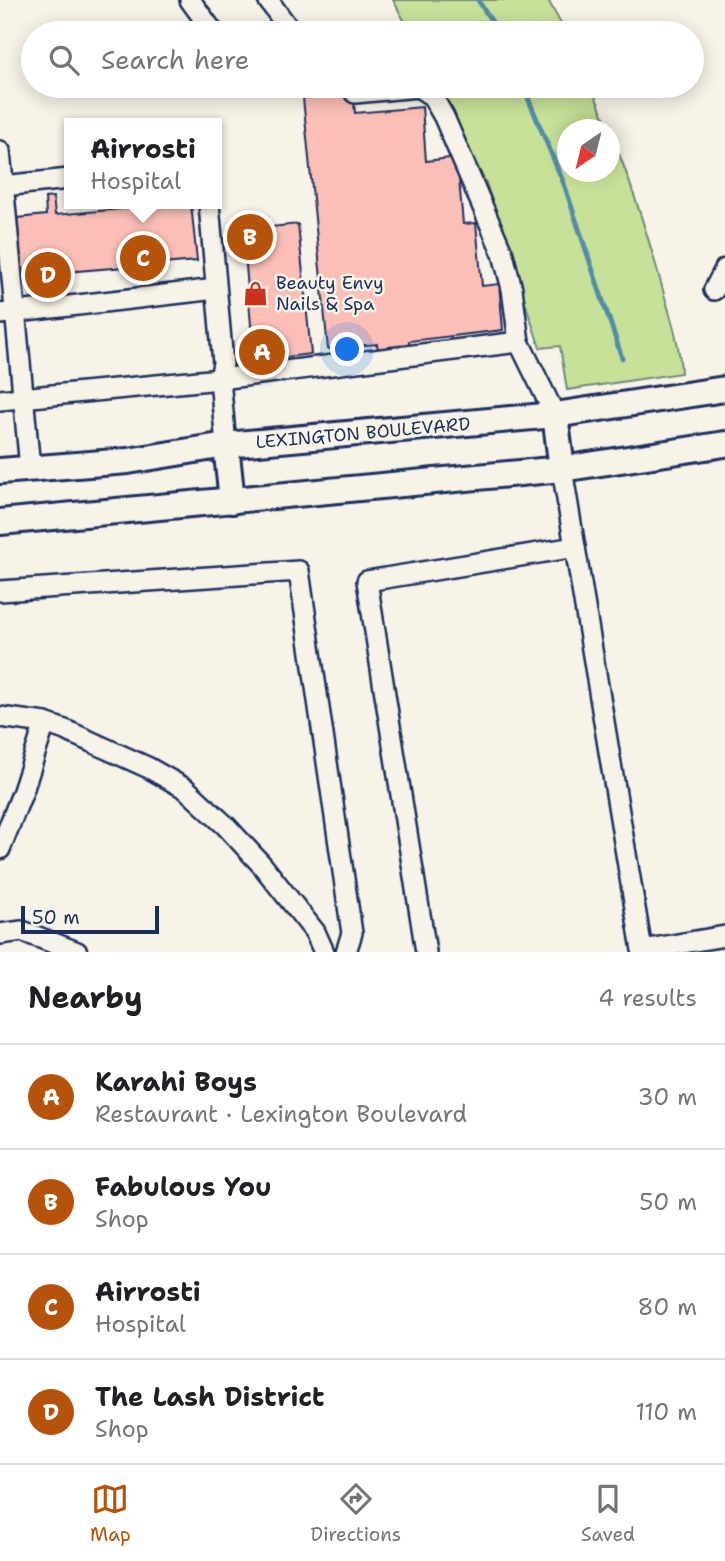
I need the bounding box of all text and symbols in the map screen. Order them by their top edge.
search box [21,21,704,98]
icon: search [45,41,83,79]
text: Search here [101,42,250,77]
popup [64,118,222,209]
north arrow [557,119,620,182]
text: Airrosti [90,131,196,166]
text: Hospital [90,166,181,196]
pin: B [227,211,273,263]
pin: C [120,232,166,284]
pin: D [25,249,71,301]
place label: Beauty Envy Nails & Spa [276,271,384,316]
shop icon: Beauty Envy Nails & Spa [242,279,270,307]
pin: A [239,326,285,378]
your location [330,332,364,366]
street label: LEXINGTON BOULEVARD [255,412,471,454]
scale bar [21,903,159,935]
text: 50 m [32,905,80,930]
text: Nearby [28,977,143,1018]
text: 4 results [598,983,697,1013]
text: Karahi Boys [95,1064,257,1099]
text: A [42,1082,60,1112]
text: 30 m [638,1082,697,1112]
text: Restaurant · Lexington Boulevard [95,1099,467,1129]
text: Fabulous You [95,1169,272,1204]
text: B [44,1187,58,1217]
text: 50 m [639,1187,697,1217]
text: Shop [95,1204,149,1234]
text: Airrosti [95,1274,201,1309]
text: C [44,1292,58,1322]
text: 80 m [638,1292,697,1322]
text: Hospital [95,1309,186,1339]
text: The Lash District [95,1379,325,1414]
text: D [43,1397,59,1427]
text: 110 m [635,1397,697,1427]
text: Shop [95,1414,149,1444]
tab: Map [90,1480,131,1547]
tab: Directions [311,1480,401,1547]
tab: Saved [581,1480,635,1547]

